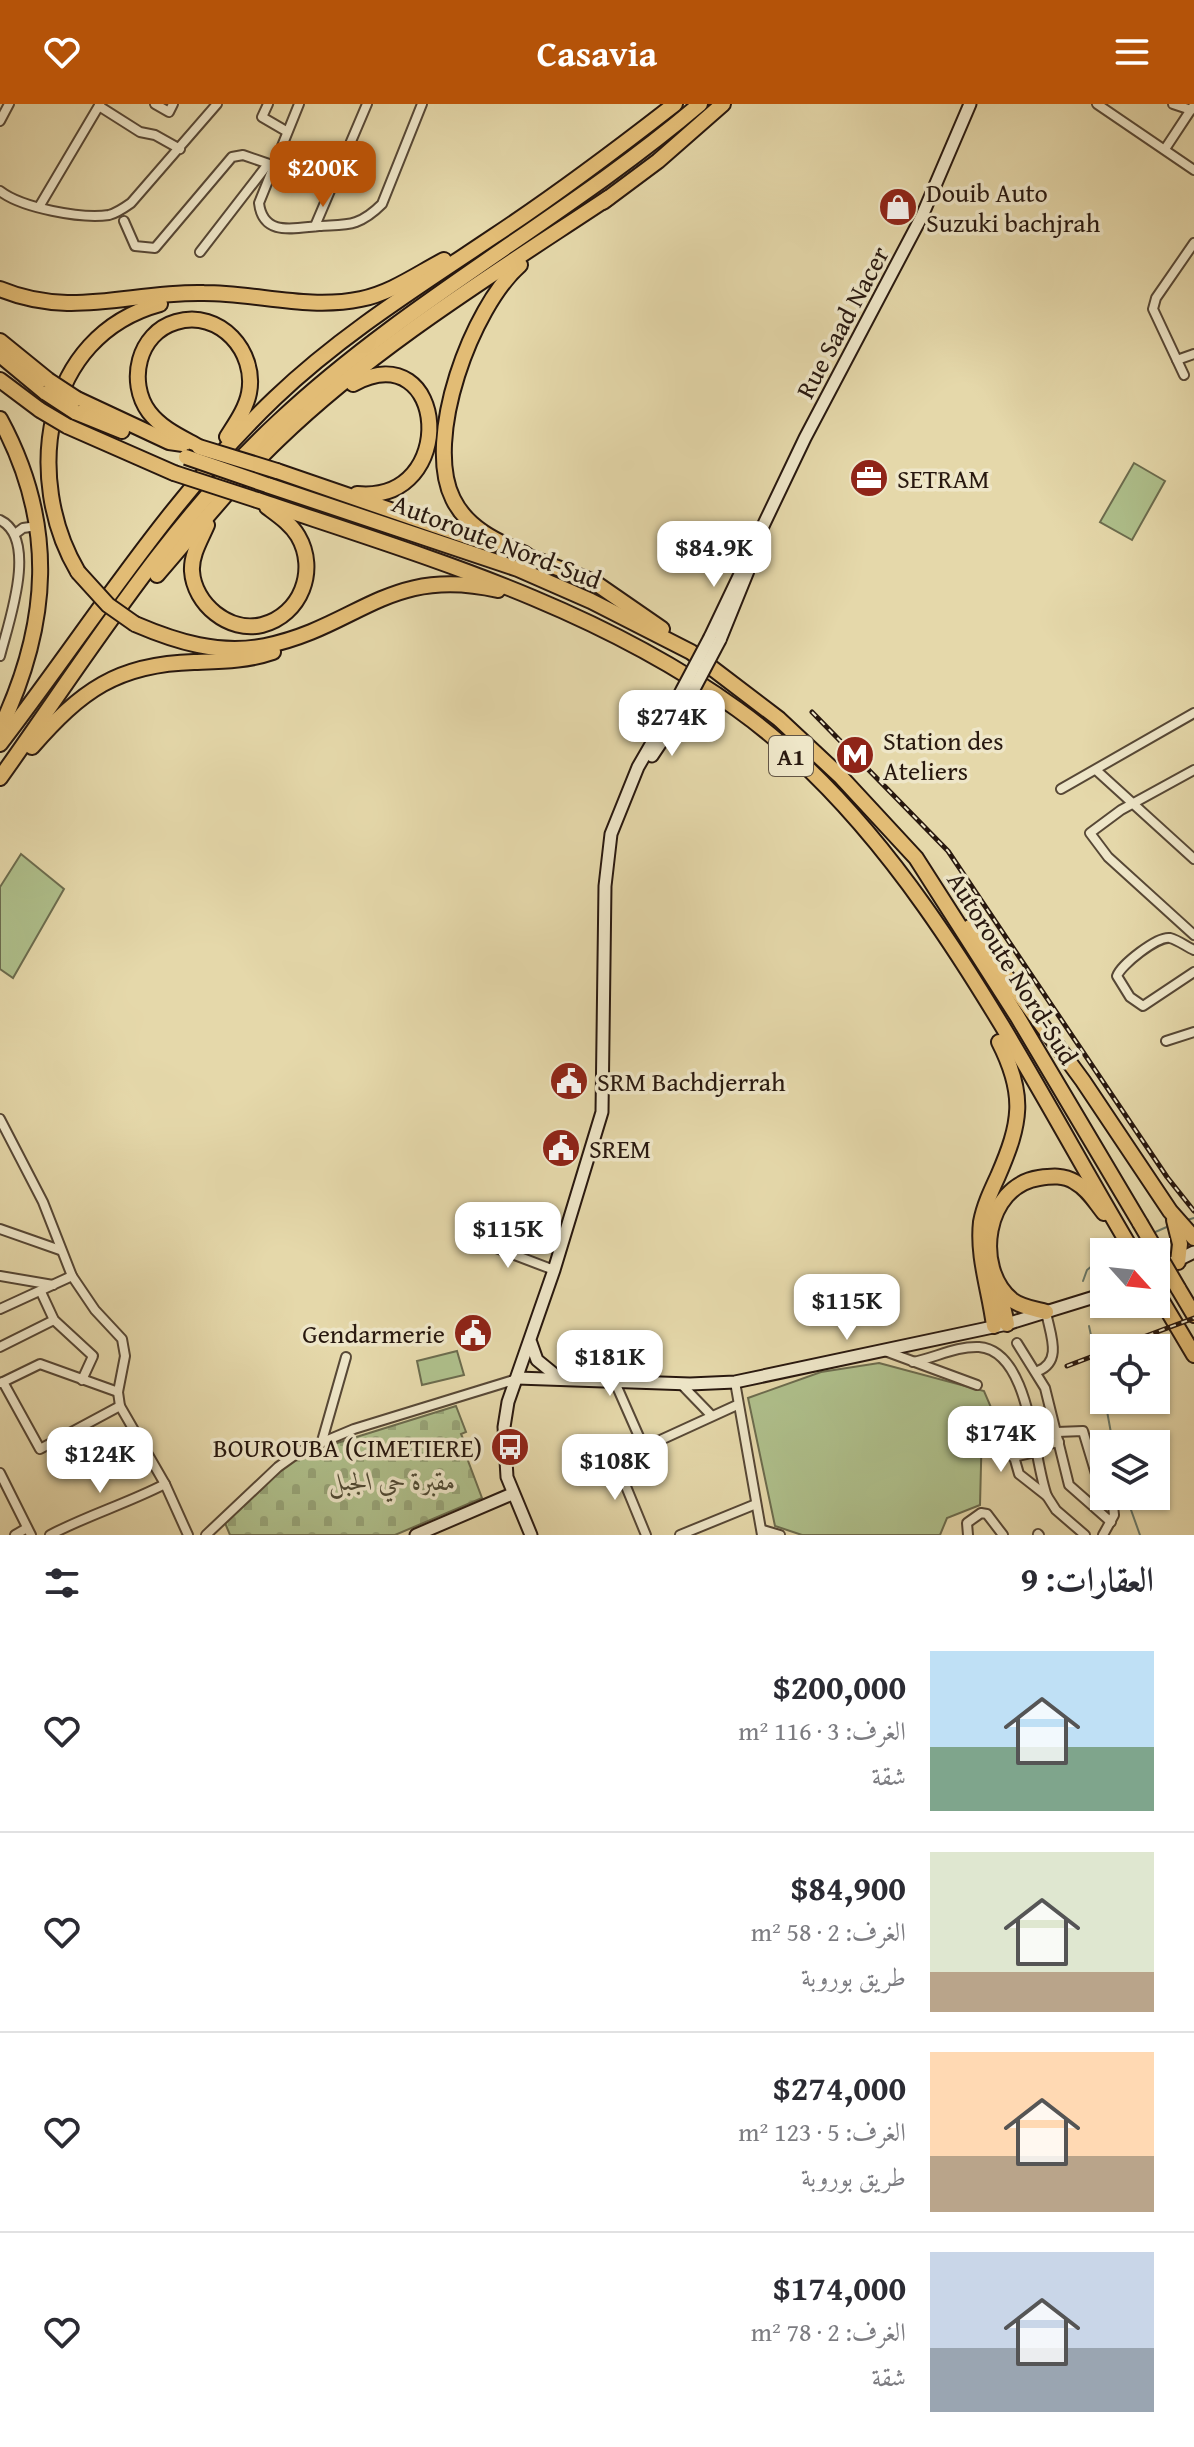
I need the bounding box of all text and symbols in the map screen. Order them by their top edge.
text: Casavia [537,26,657,79]
icon: heart [40,30,84,74]
icon: menu [1110,30,1154,74]
pin: $200K [267,141,379,209]
text: $200K [288,147,358,186]
place label: Douib Auto Suzuki bachjrah [926,173,1101,242]
shop icon: Douib Auto Suzuki bachjrah [877,186,919,228]
street label: Rue Saad Nacer [785,239,899,405]
office icon: SETRAM [848,457,890,499]
place label: SETRAM [897,459,989,498]
street label: Autoroute Nord-Sud [387,483,607,599]
pin: $84.9K [649,521,779,589]
text: $84.9K [675,527,753,566]
pin: $274K [616,690,728,758]
text: $274K [637,696,707,735]
place label: Station des Ateliers [883,721,1004,790]
metro station icon: Station des Ateliers [834,734,876,776]
road number: A1 [769,736,813,776]
street label: Autoroute Nord-Sud [938,864,1088,1072]
public building icon: SRM Bachdjerrah [548,1060,590,1102]
place label: SRM Bachdjerrah [597,1062,786,1101]
public building icon: SREM [540,1127,582,1169]
place label: SREM [589,1129,651,1168]
pin: $115K [452,1202,564,1270]
text: $115K [473,1208,543,1247]
north arrow [1090,1238,1170,1318]
map controls [1090,1238,1170,1510]
pin: $115K [791,1274,903,1342]
text: $115K [812,1280,882,1319]
public building icon: Gendarmerie [452,1312,494,1354]
place label: Gendarmerie [302,1314,445,1353]
pin: $181K [554,1330,666,1398]
button: locate [1090,1334,1170,1414]
text: $181K [575,1336,645,1375]
pin: $174K [945,1406,1057,1474]
text: $174K [966,1412,1036,1451]
bus stop icon: BOUROUBA (CIMETIERE) [489,1426,531,1468]
pin: $124K [44,1427,156,1495]
place label: BOUROUBA (CIMETIERE) [213,1428,482,1467]
button: layers [1090,1430,1170,1510]
text: $124K [65,1433,135,1472]
pin: $108K [559,1434,671,1502]
text: $108K [580,1440,650,1479]
park label: مقبرة حي الجبل [328,1461,456,1503]
text: العقارات: 9 [1020,1554,1154,1603]
icon: filters [40,1561,84,1605]
text: $200,000 [773,1662,906,1711]
icon: home [994,1683,1090,1779]
icon: heart [40,1709,84,1753]
text: الغرف: 3 · 116 m² [738,1711,906,1750]
text: شقة [872,1756,906,1795]
text: $84,900 [791,1863,906,1912]
icon: home [994,1884,1090,1980]
icon: heart [40,1910,84,1954]
text: الغرف: 2 · 58 m² [751,1912,906,1951]
text: طريق بوروبة [801,1957,906,1996]
text: $274,000 [773,2063,906,2112]
icon: home [994,2084,1090,2180]
icon: heart [40,2110,84,2154]
text: الغرف: 5 · 123 m² [738,2112,906,2151]
text: طريق بوروبة [801,2157,906,2196]
text: $174,000 [773,2263,906,2312]
icon: home [994,2284,1090,2380]
icon: heart [40,2310,84,2354]
text: الغرف: 2 · 78 m² [751,2312,906,2351]
text: شقة [872,2357,906,2396]

